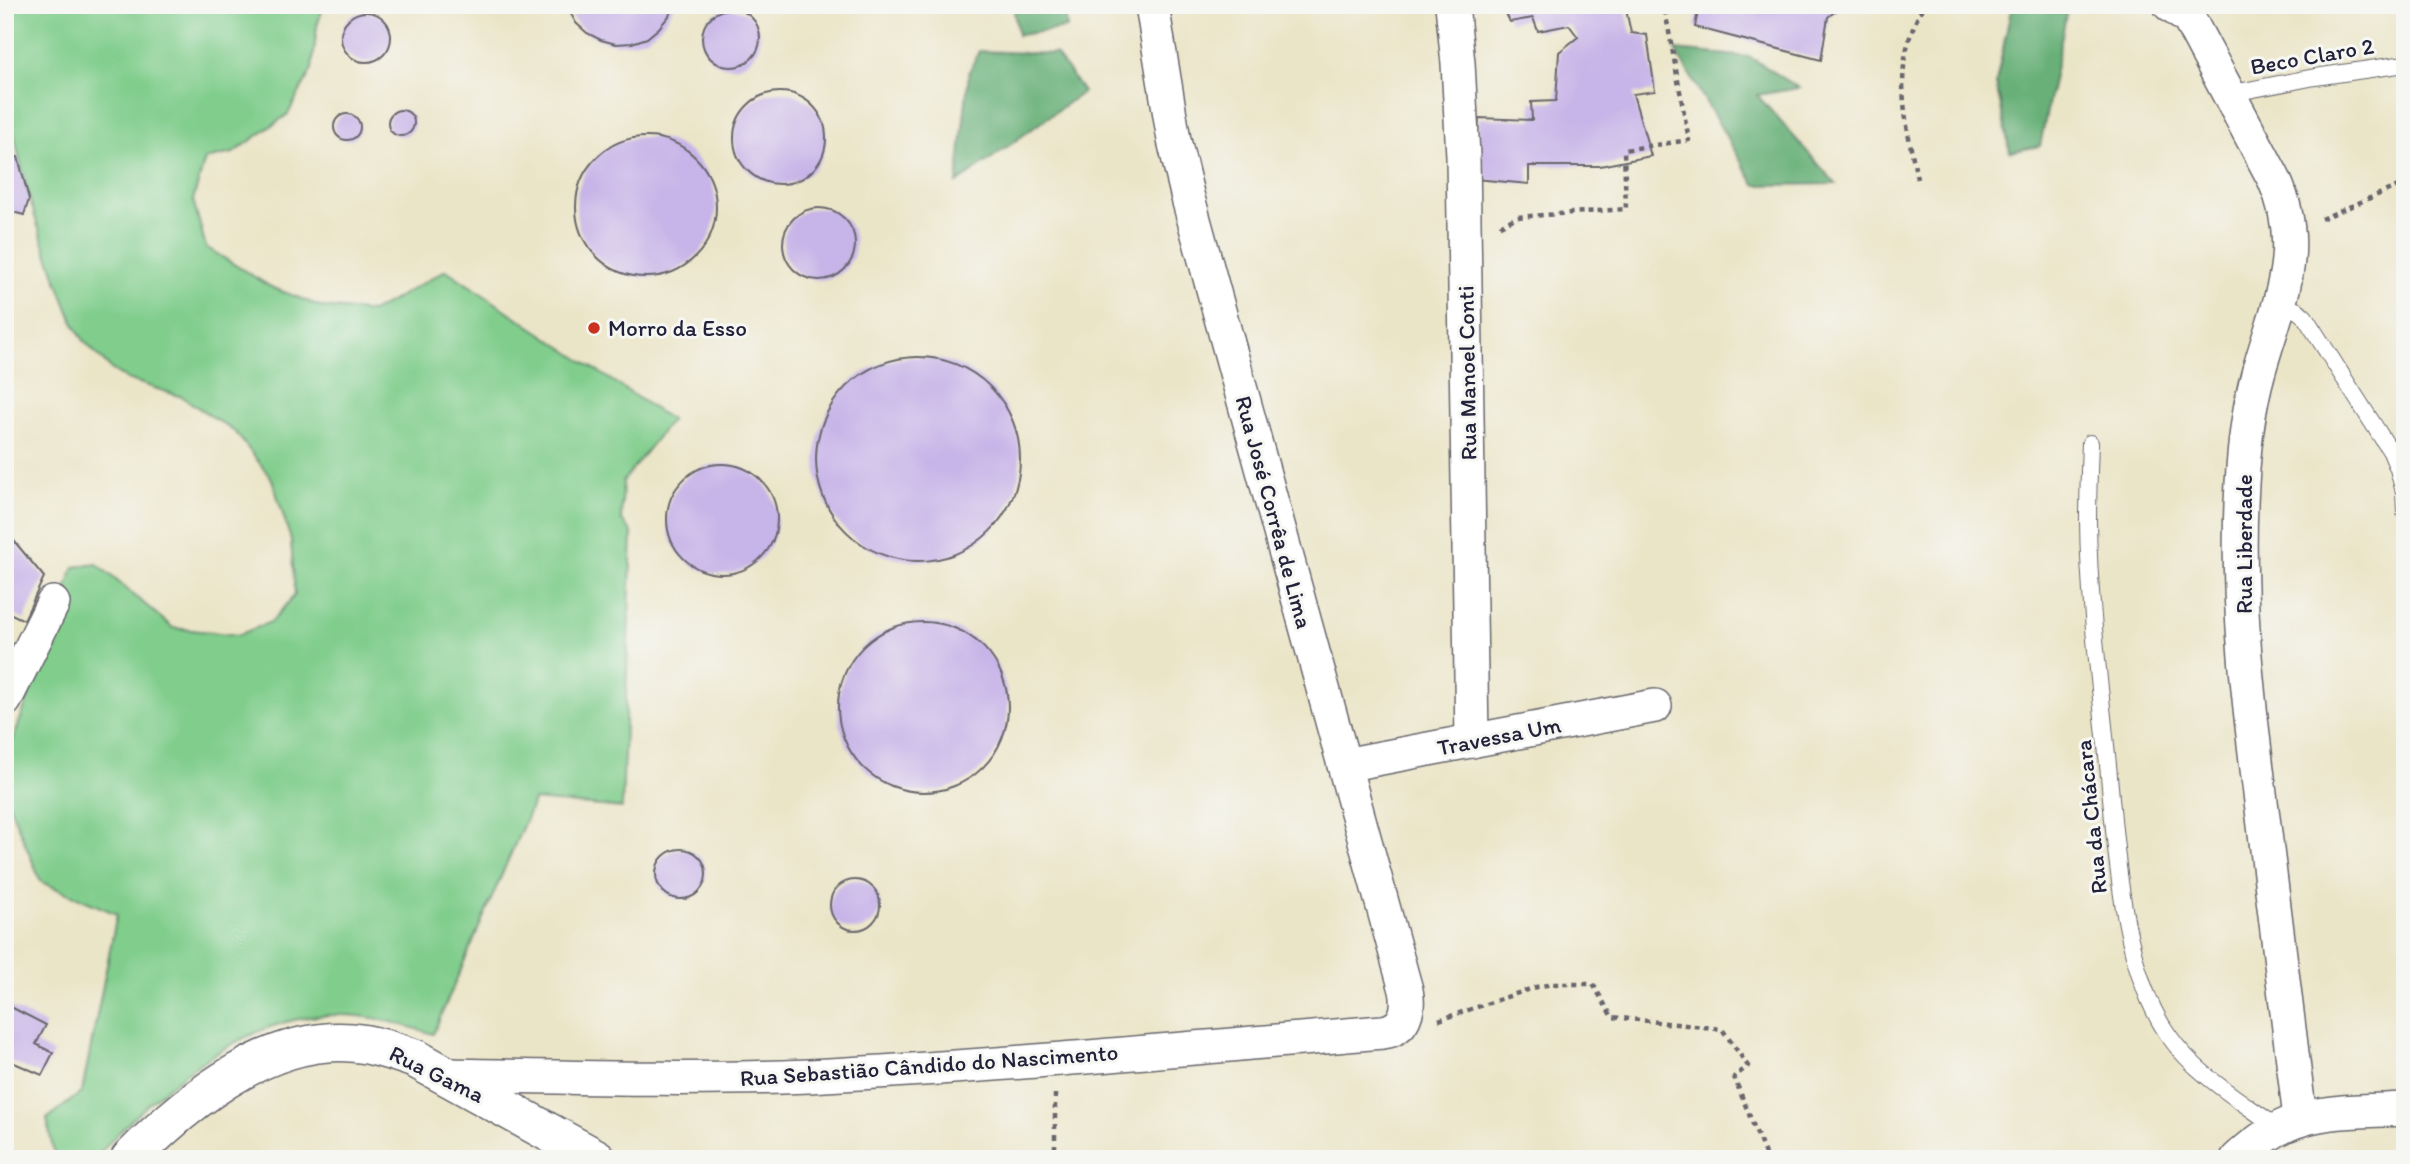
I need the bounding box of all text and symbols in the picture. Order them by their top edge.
street label: Beco Claro 2 [2248,31,2376,81]
street label: Rua Manoel Conti [1451,285,1483,461]
place label: Morro da Esso [608,314,747,342]
marker: Morro da Esso [586,320,602,336]
street label: Rua José Corrêa de Lima [1229,393,1319,631]
street label: Rua Liberdade [2230,474,2258,614]
street label: Travessa Um [1435,710,1564,762]
street label: Rua da Chácara [2069,739,2113,895]
street label: Rua Sebastião Cândido do Nascimento [739,1038,1119,1092]
street label: Rua Gama [385,1039,489,1109]

